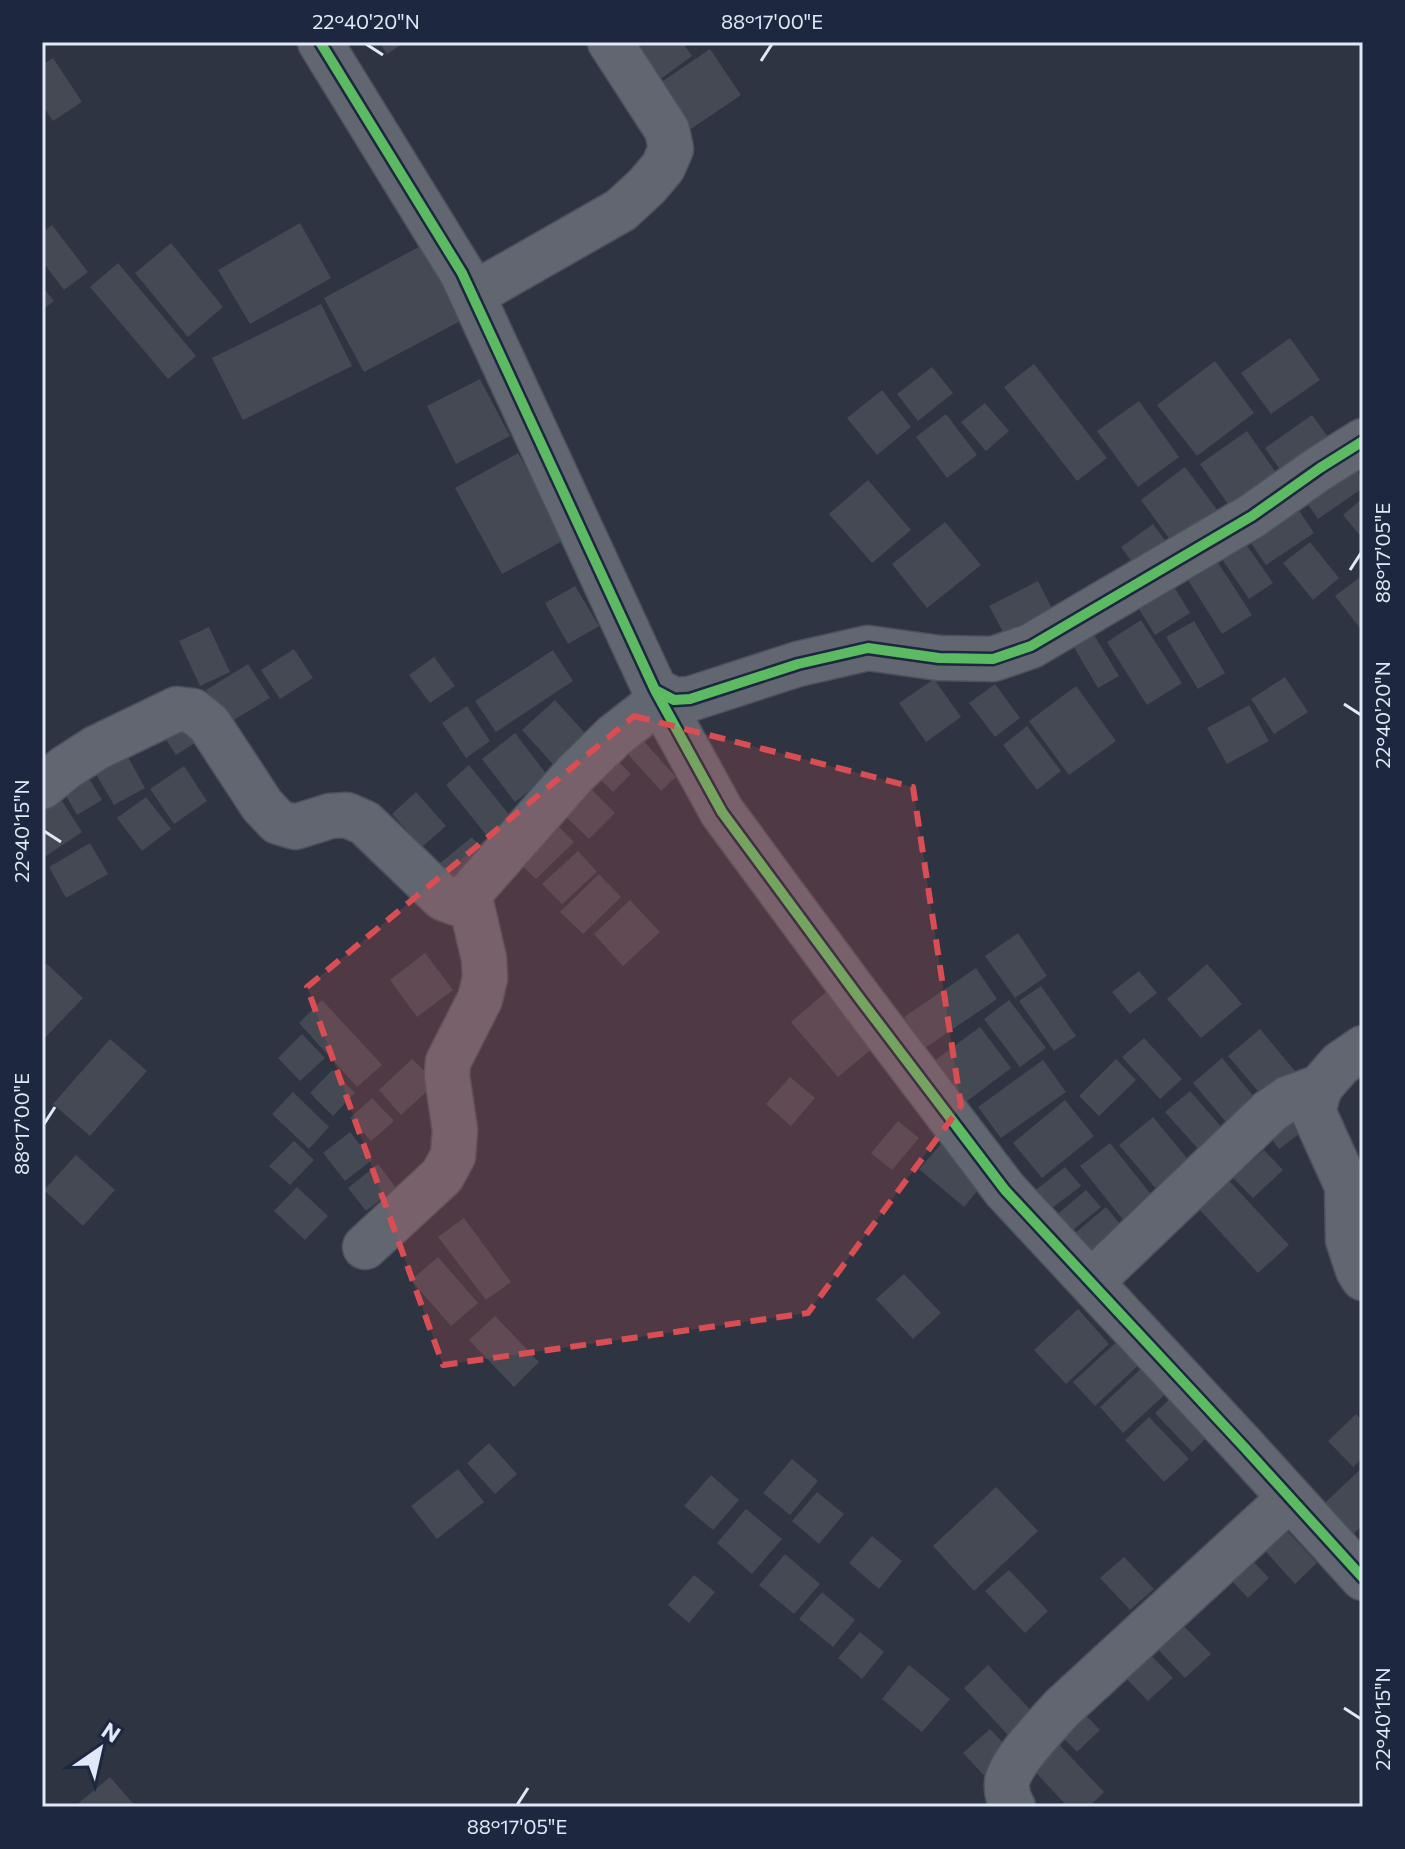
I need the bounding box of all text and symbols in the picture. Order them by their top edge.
text: 22°40'20"N [312,9,420,33]
text: 88°17'00"E [721,9,823,33]
text: 88°17'05"E [1370,503,1394,603]
text: 22°40'20"N [1370,661,1394,769]
text: 22°40'15"N [9,779,33,883]
text: 88°17'00"E [9,1073,33,1175]
text: 22°40'15"N [1370,1667,1394,1771]
north arrow [60,1709,140,1789]
text: N [97,1716,126,1748]
text: 88°17'05"E [467,1814,567,1838]

